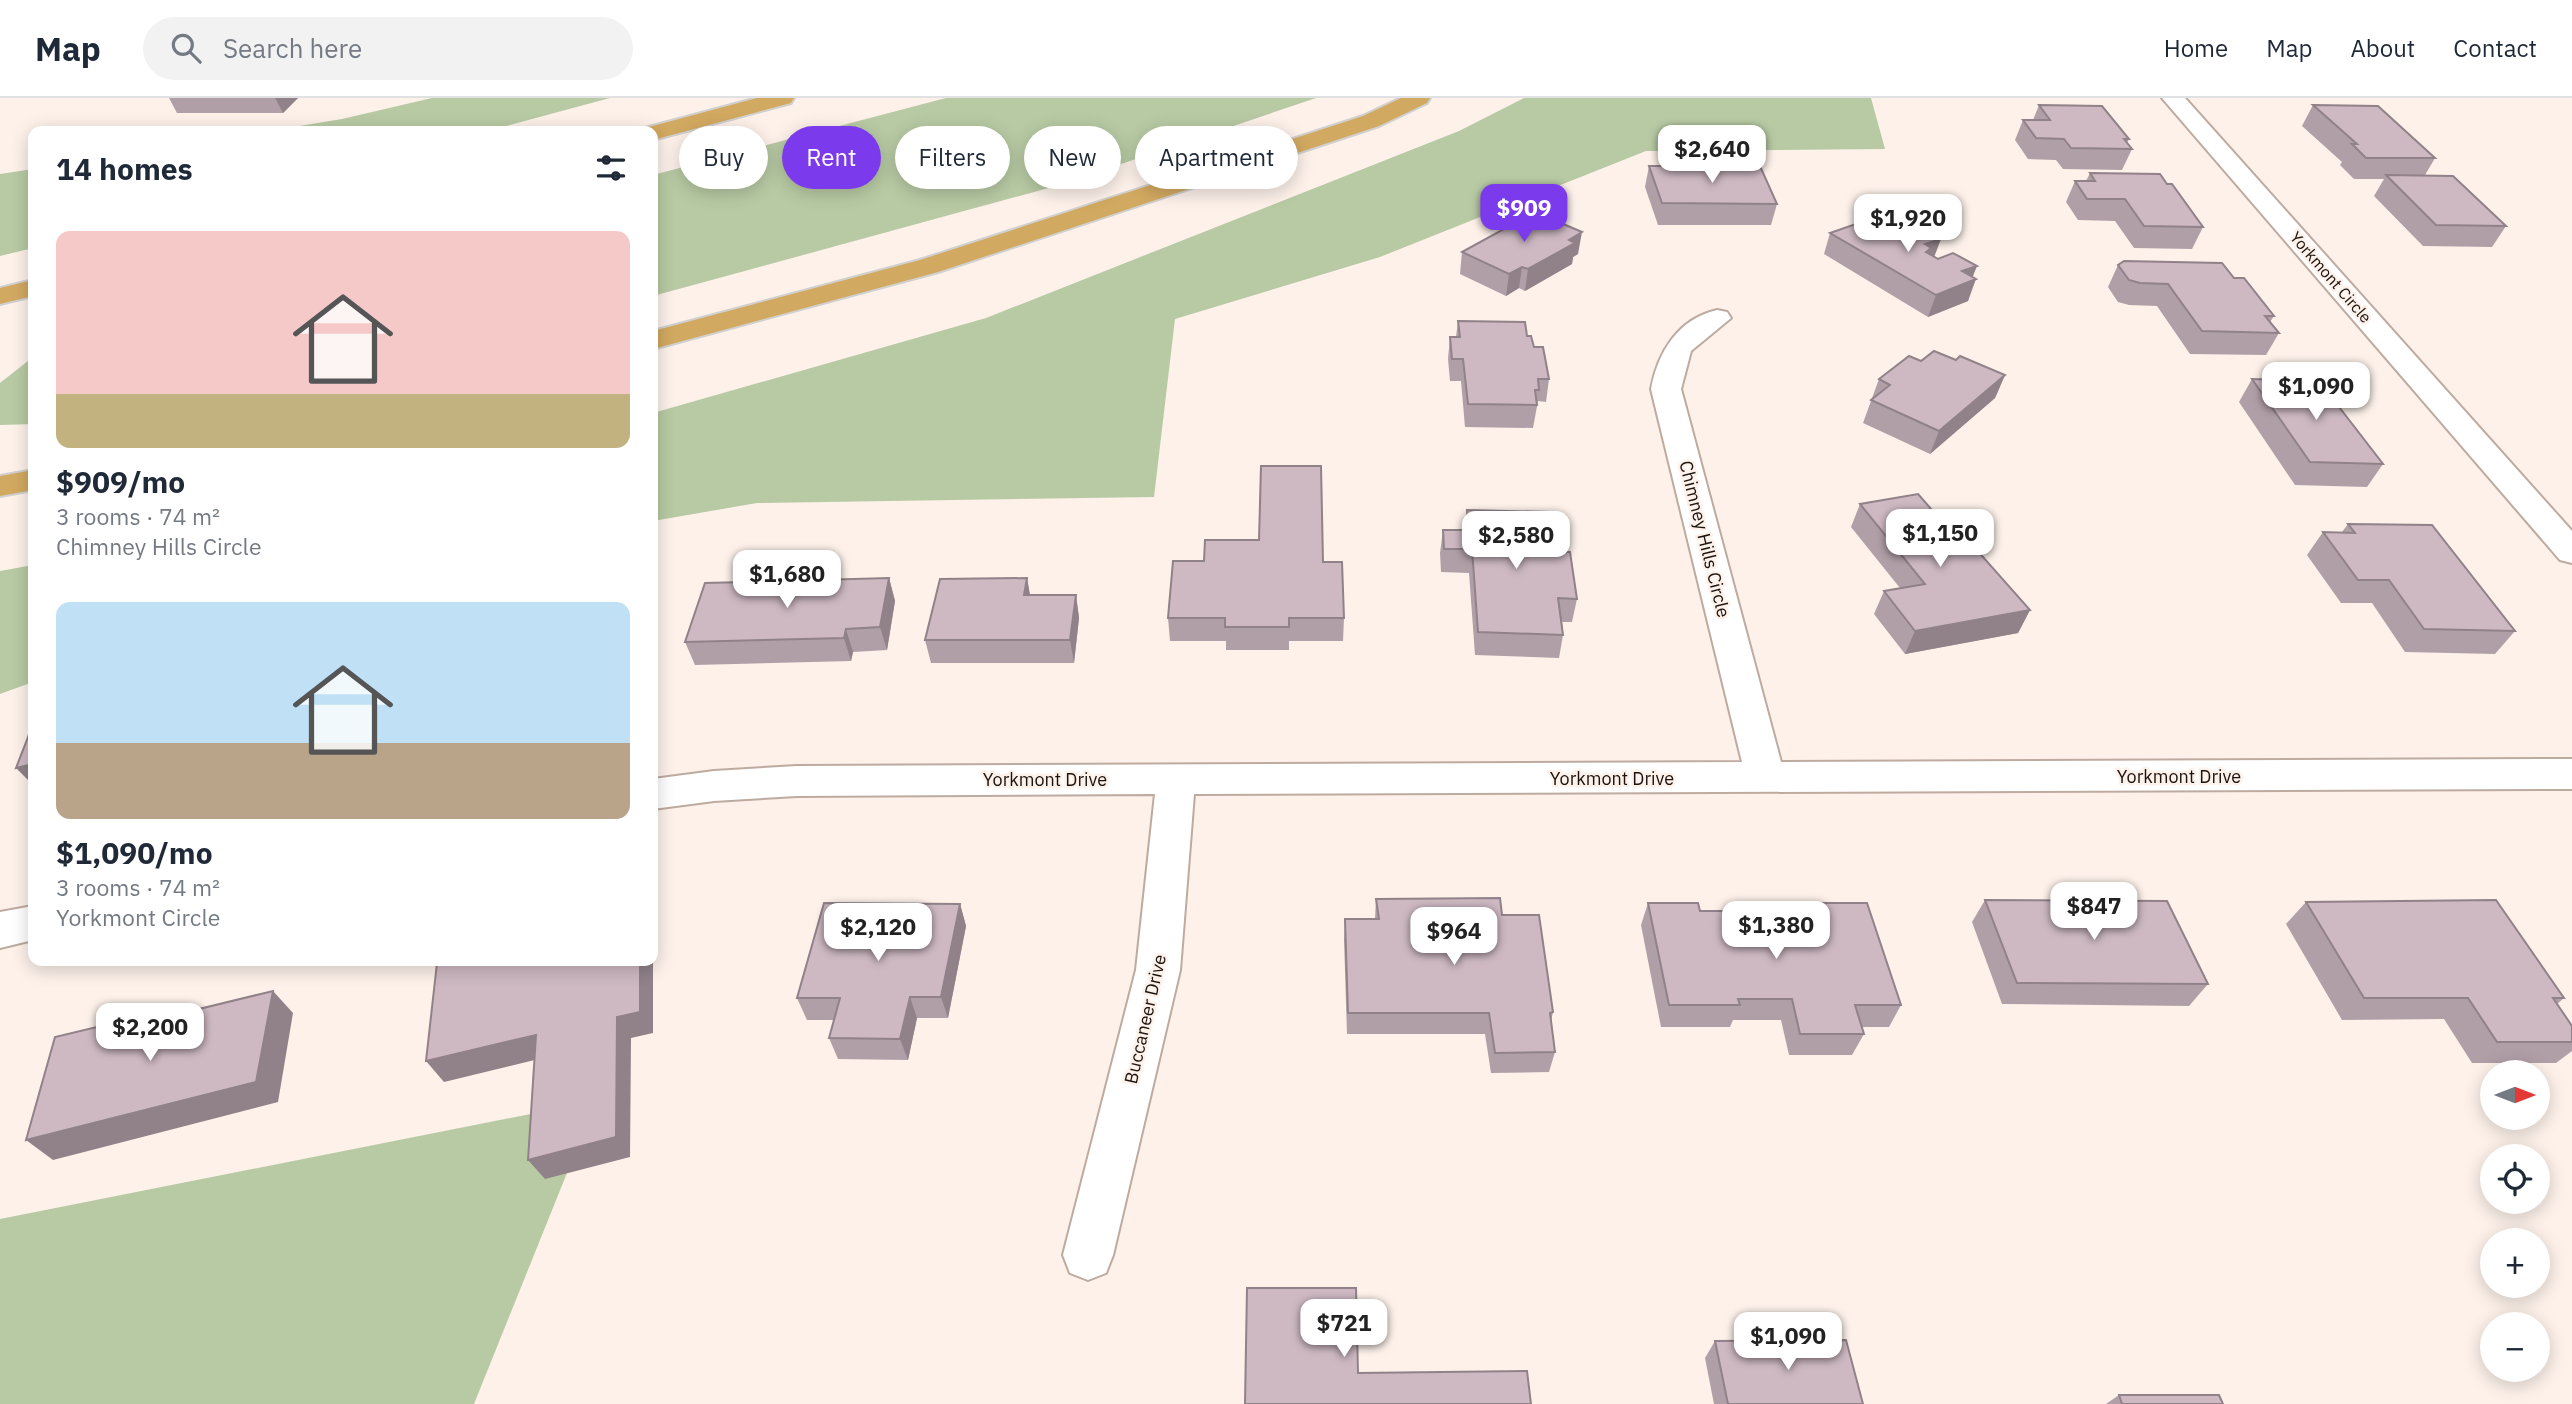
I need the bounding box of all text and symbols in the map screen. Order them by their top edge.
search box [143,17,633,80]
text: Map [35,27,101,70]
icon: search [167,29,205,67]
text: Search here [223,31,362,65]
text: Home [2164,32,2228,64]
text: Map [2266,32,2312,64]
text: About [2350,32,2415,64]
text: Contact [2453,32,2537,64]
chip: Buy [679,126,768,189]
chip: Rent [782,126,881,189]
chip: Filters [895,126,1010,189]
chip: New [1024,126,1121,189]
chip: Apartment [1135,126,1298,189]
pin: $2,640 [1655,126,1769,185]
text: $2,640 [1674,133,1750,163]
text: 14 homes [56,149,193,188]
icon: filters [592,149,630,187]
pin: $909 [1483,184,1565,244]
text: $909 [1496,192,1552,222]
pin: $1,920 [1851,194,1965,254]
text: $1,920 [1870,202,1946,232]
street label: Yorkmont Circle [2286,227,2376,327]
icon: home [280,276,406,402]
pin: $1,090 [2259,362,2373,422]
text: $1,090 [2278,370,2354,400]
street label: Chimney Hills Circle [1674,458,1736,620]
text: $909/mo [56,462,185,501]
text: 3 rooms · 74 m² [56,501,220,531]
pin: $1,150 [1883,510,1997,569]
pin: $2,580 [1459,512,1573,571]
text: $1,150 [1902,517,1978,547]
text: $2,580 [1478,519,1554,549]
text: Chimney Hills Circle [56,531,262,561]
pin: $1,680 [730,550,844,610]
text: $1,680 [749,558,825,588]
icon: home [280,647,406,773]
street label: Yorkmont Drive [2117,765,2241,788]
street label: Yorkmont Drive [1550,767,1674,790]
street label: Yorkmont Drive [983,768,1107,791]
text: $1,090/mo [56,833,213,872]
text: 3 rooms · 74 m² [56,872,220,902]
pin: $847 [2053,882,2135,942]
text: $847 [2066,890,2122,920]
text: Yorkmont Circle [56,902,220,932]
pin: $1,380 [1719,902,1833,961]
pin: $2,120 [821,904,935,963]
pin: $964 [1413,908,1495,967]
text: $1,380 [1738,909,1814,939]
text: $2,120 [840,911,916,941]
text: $964 [1426,915,1482,945]
street label: Buccaneer Drive [1119,952,1171,1086]
pin: $2,200 [93,1004,207,1063]
text: $2,200 [112,1011,188,1041]
north arrow [2480,1060,2550,1130]
map controls [2480,1060,2550,1382]
button: locate [2480,1144,2550,1214]
button: + [2480,1228,2550,1298]
pin: $721 [1303,1300,1385,1359]
text: $721 [1316,1307,1372,1337]
pin: $1,090 [1731,1312,1845,1372]
button: − [2480,1312,2550,1382]
text: $1,090 [1750,1320,1826,1350]

